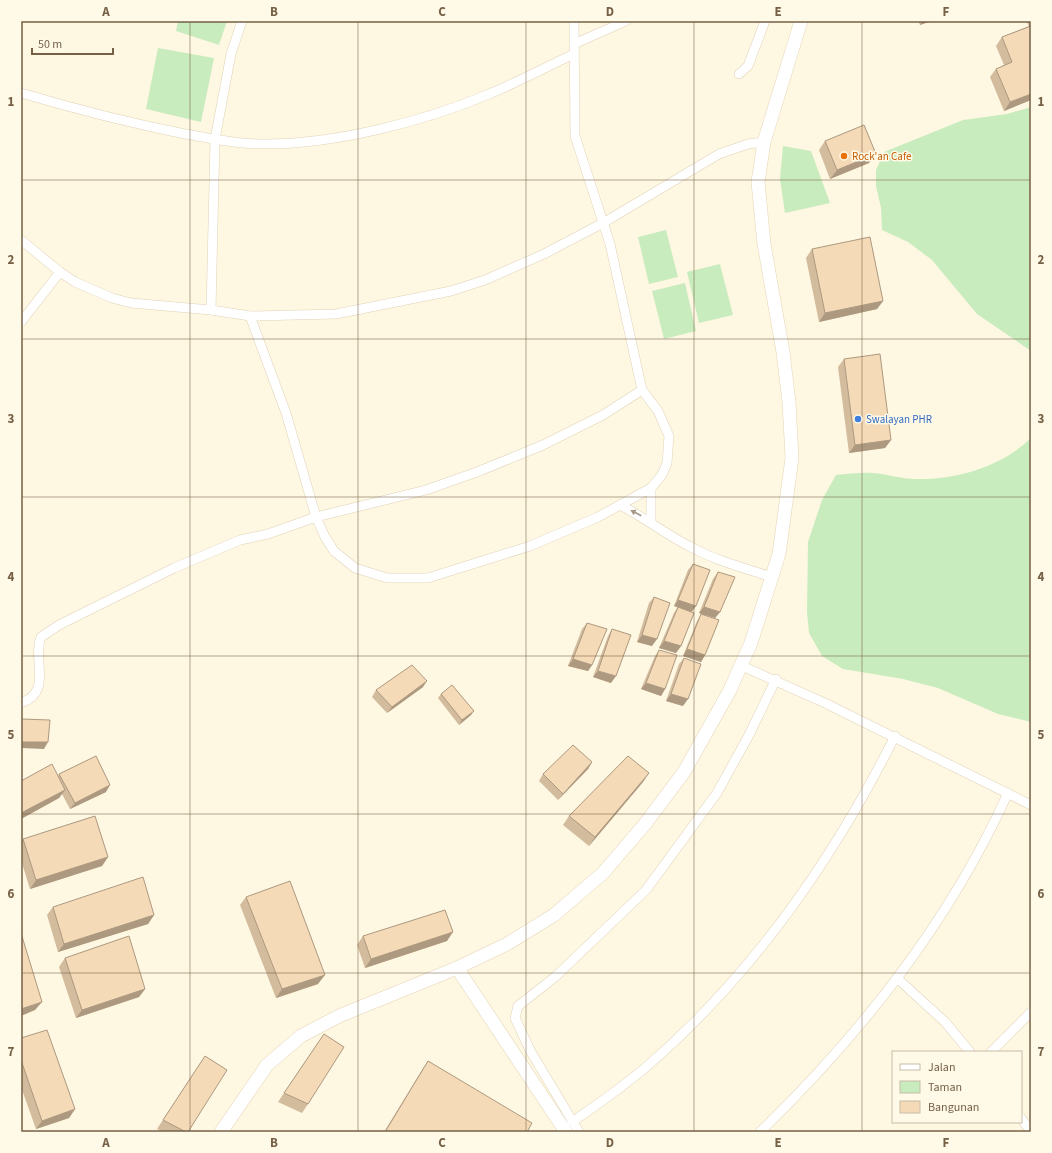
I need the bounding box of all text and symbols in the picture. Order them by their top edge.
text: A [101,3,110,21]
text: B [270,3,278,21]
text: C [438,3,446,21]
text: D [606,3,614,21]
text: E [774,3,782,21]
text: F [943,3,950,21]
scale bar [32,30,113,56]
text: 50 m [38,36,62,53]
text: 1 [8,93,15,111]
text: 1 [1038,93,1045,111]
place label: Rock'an Cafe [852,149,912,164]
marker: Rock'an Cafe [839,151,849,161]
text: 2 [8,251,15,269]
text: 2 [1038,251,1045,269]
text: 3 [8,410,15,428]
text: 3 [1038,410,1045,428]
place label: Swalayan PHR [866,412,932,427]
marker: Swalayan PHR [853,414,863,424]
one-way arrow [630,510,642,516]
text: 4 [8,568,15,586]
text: 4 [1038,568,1045,586]
text: 5 [8,726,15,744]
text: 5 [1038,726,1045,744]
text: 6 [8,885,15,903]
text: 6 [1038,885,1045,903]
text: 7 [8,1043,15,1061]
text: 7 [1038,1043,1045,1061]
legend [892,1051,1022,1123]
text: Jalan [928,1059,955,1076]
text: Taman [928,1079,962,1096]
text: Bangunan [928,1099,979,1116]
text: A [101,1134,110,1152]
text: B [270,1134,278,1152]
text: C [438,1134,446,1152]
text: D [606,1134,614,1152]
text: E [774,1134,782,1152]
text: F [943,1134,950,1152]

